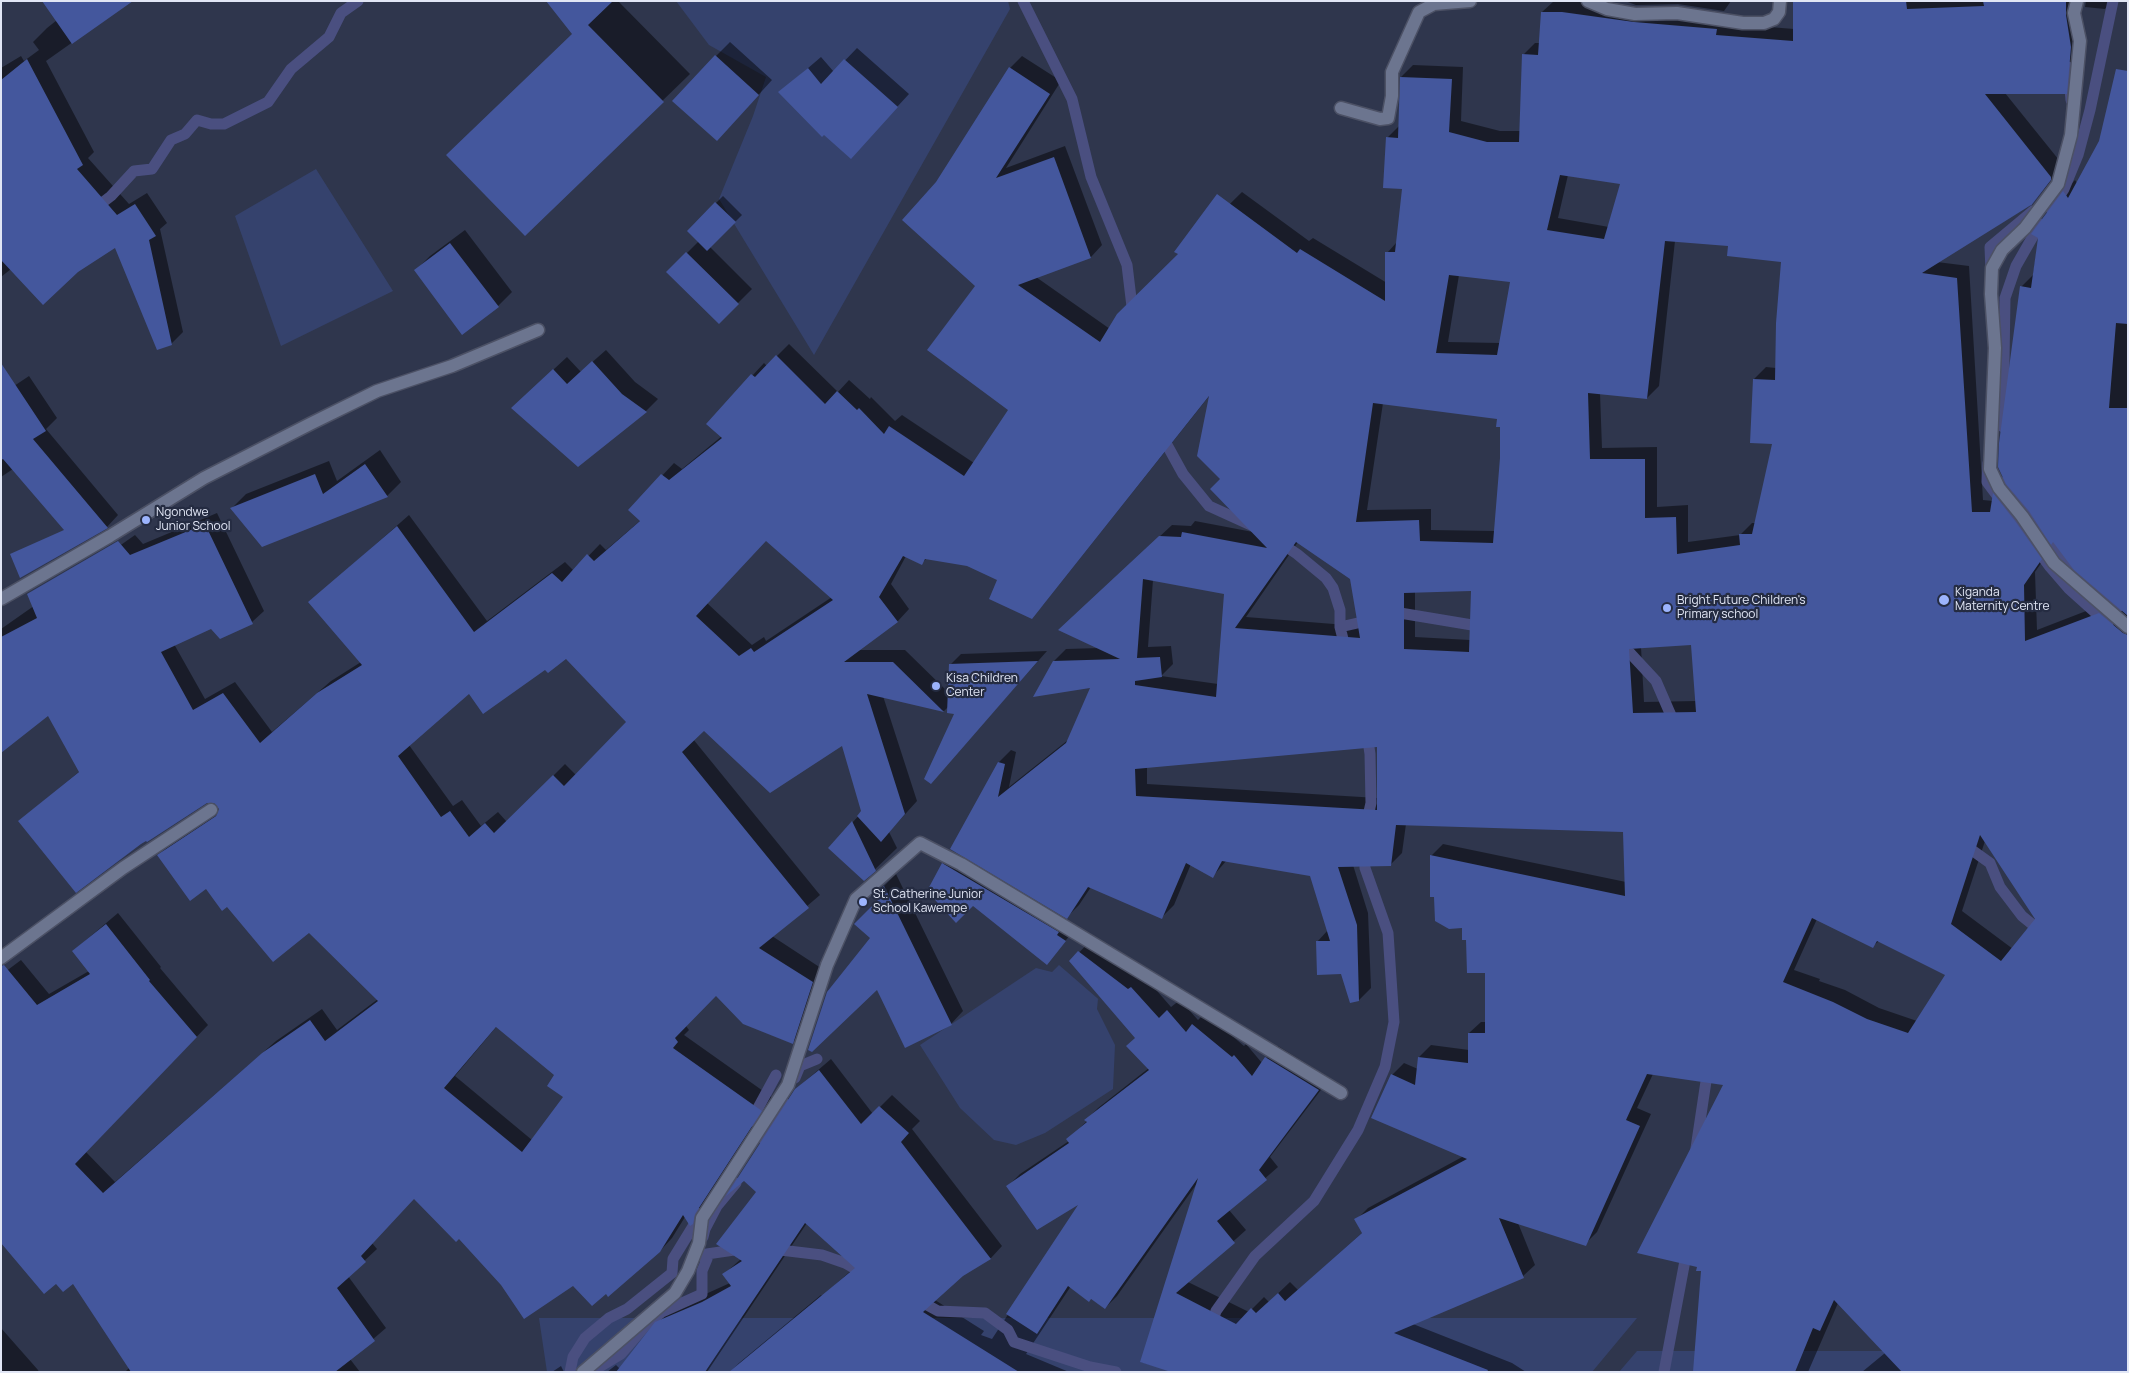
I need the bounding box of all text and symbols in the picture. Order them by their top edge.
place label: Ngondwe Junior School [156,506,231,534]
marker: Ngondwe Junior School [140,514,152,526]
place label: Kiganda Maternity Centre [1955,586,2050,614]
marker: Kiganda Maternity Centre [1937,593,1951,607]
place label: Bright Future Children's Primary school [1677,594,1806,622]
marker: Bright Future Children's Primary school [1661,602,1673,614]
place label: Kisa Children Center [946,672,1018,700]
marker: Kisa Children Center [930,680,942,692]
place label: St. Catherine Junior School Kawempe [873,888,983,916]
marker: St. Catherine Junior School Kawempe [857,896,869,908]

